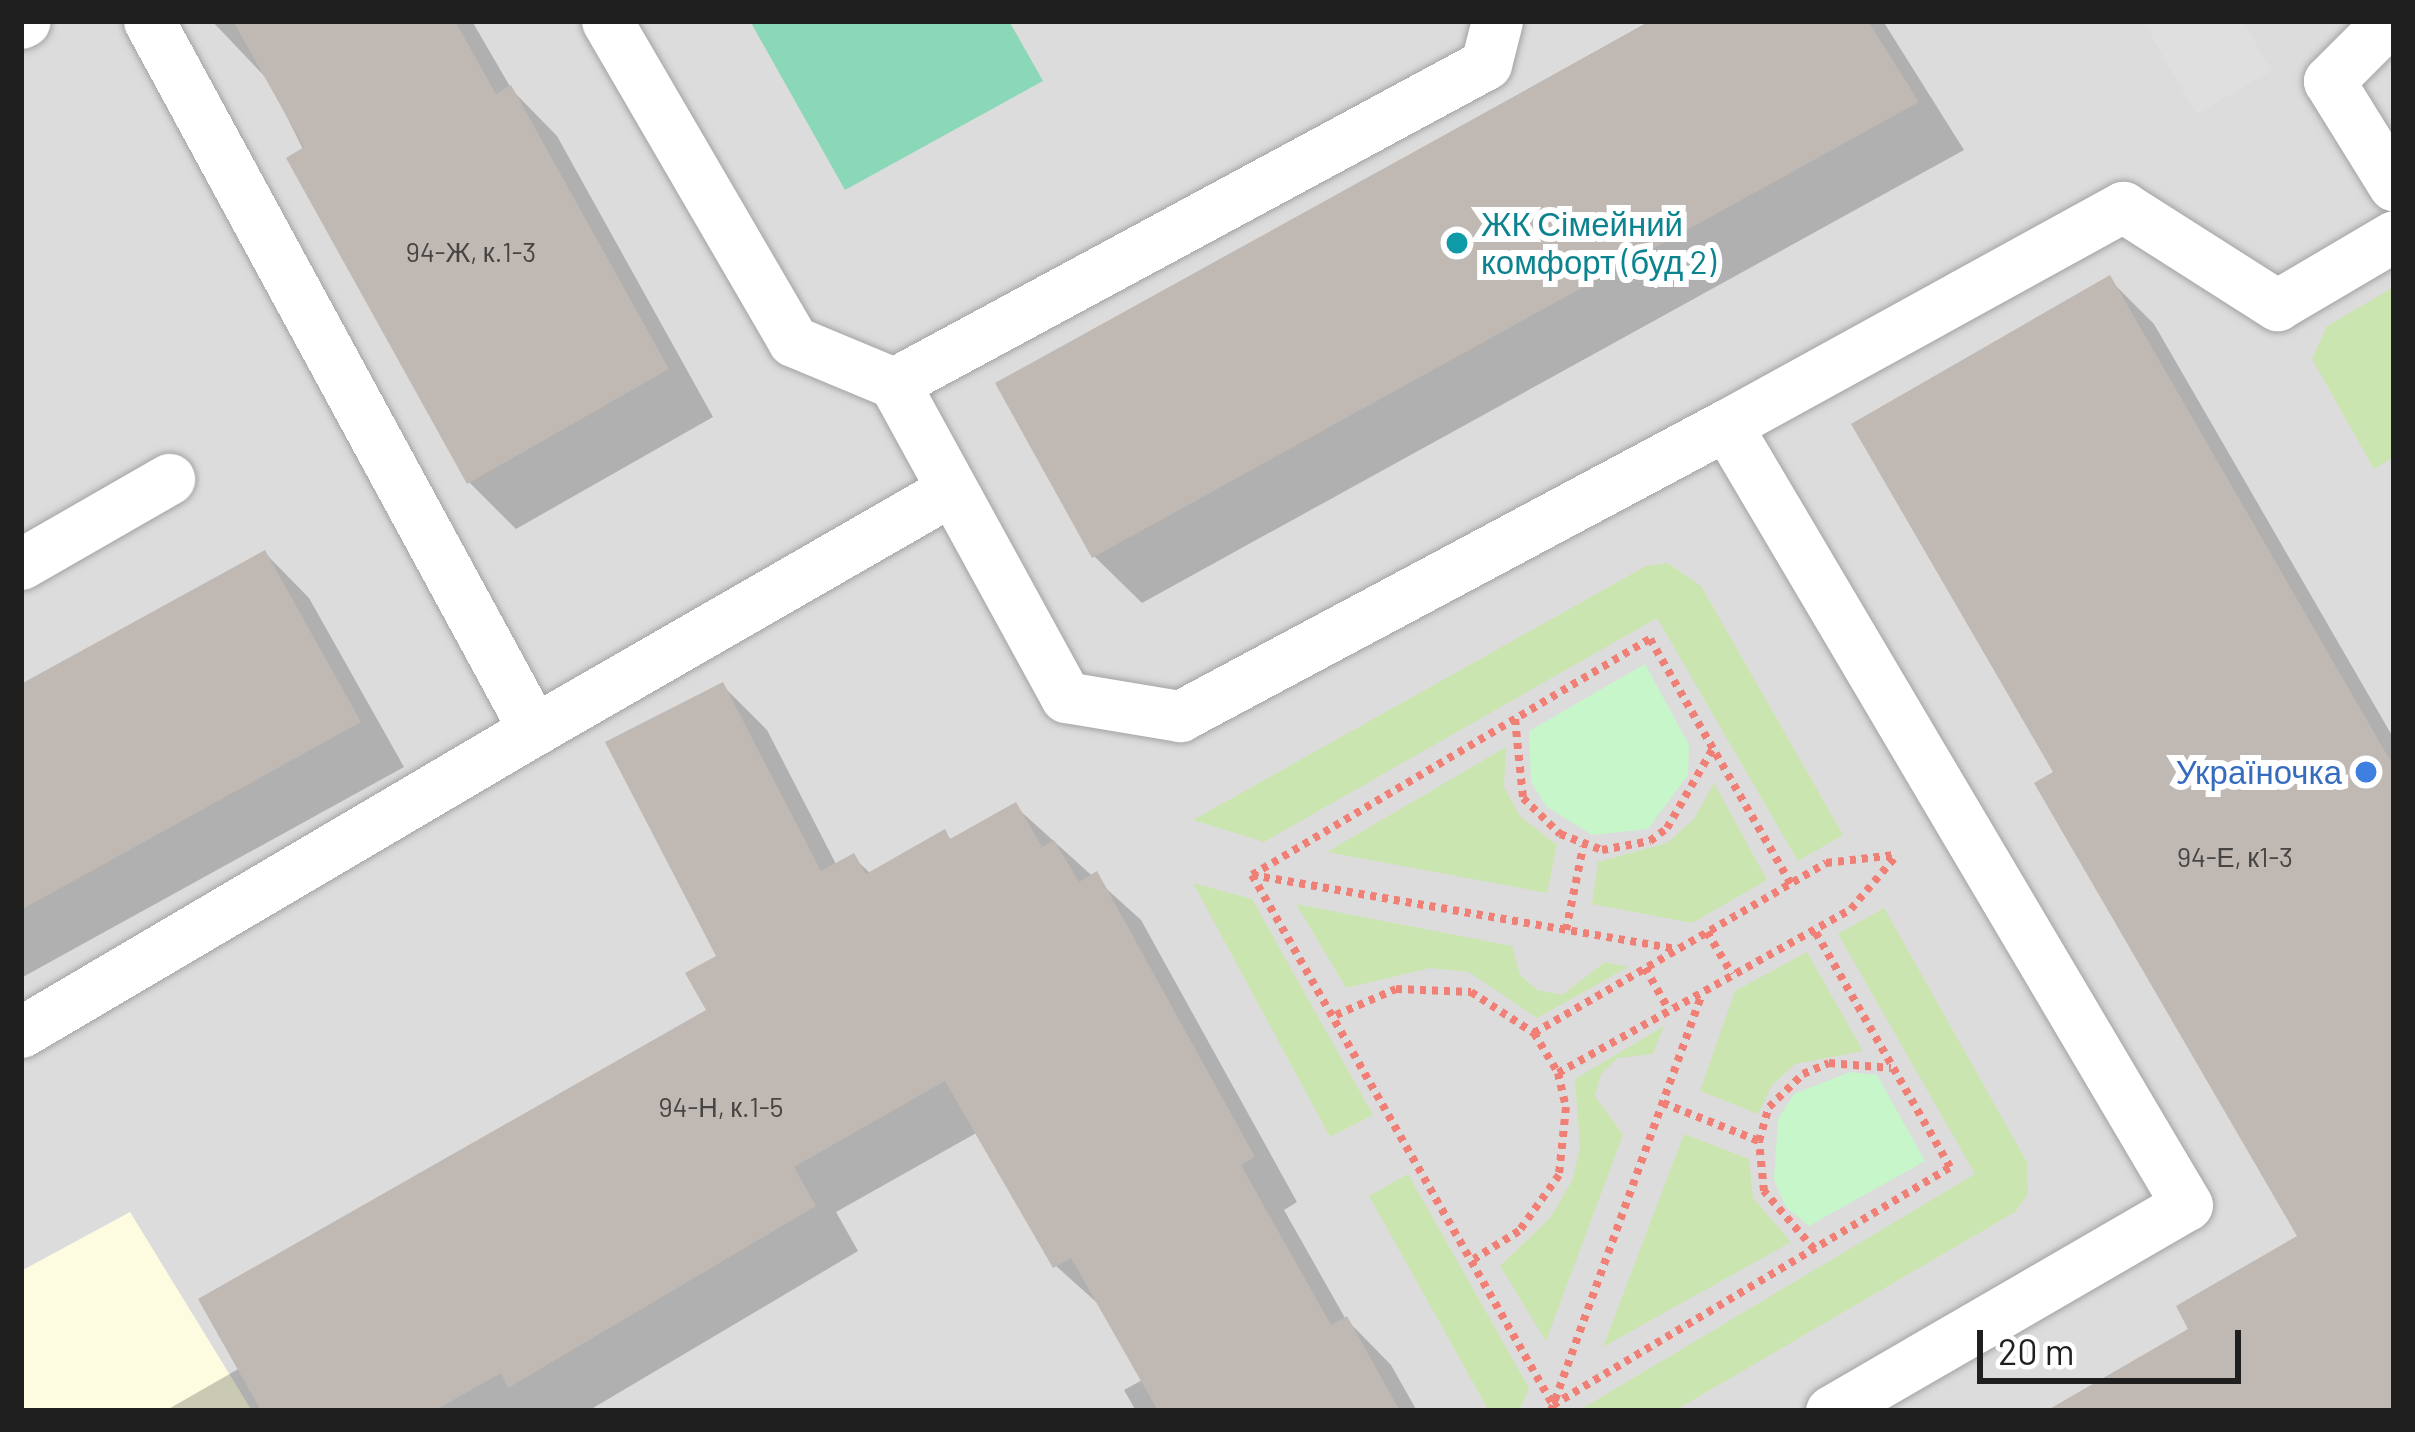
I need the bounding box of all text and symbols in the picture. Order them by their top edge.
place label: ЖК Сімейний комфорт (буд 2) [1481,204,1716,282]
marker: ЖК Сімейний комфорт (буд 2) [1444,230,1470,256]
house number: 94-Ж, к.1-3 [406,236,536,268]
place label: Україночка [2176,752,2342,792]
marker: Україночка [2353,759,2379,785]
house number: 94-Е, к1-3 [2177,841,2293,873]
house number: 94-Н, к.1-5 [659,1091,783,1123]
scale bar [1983,1306,2247,1380]
text: 20 m [1998,1329,2075,1372]

